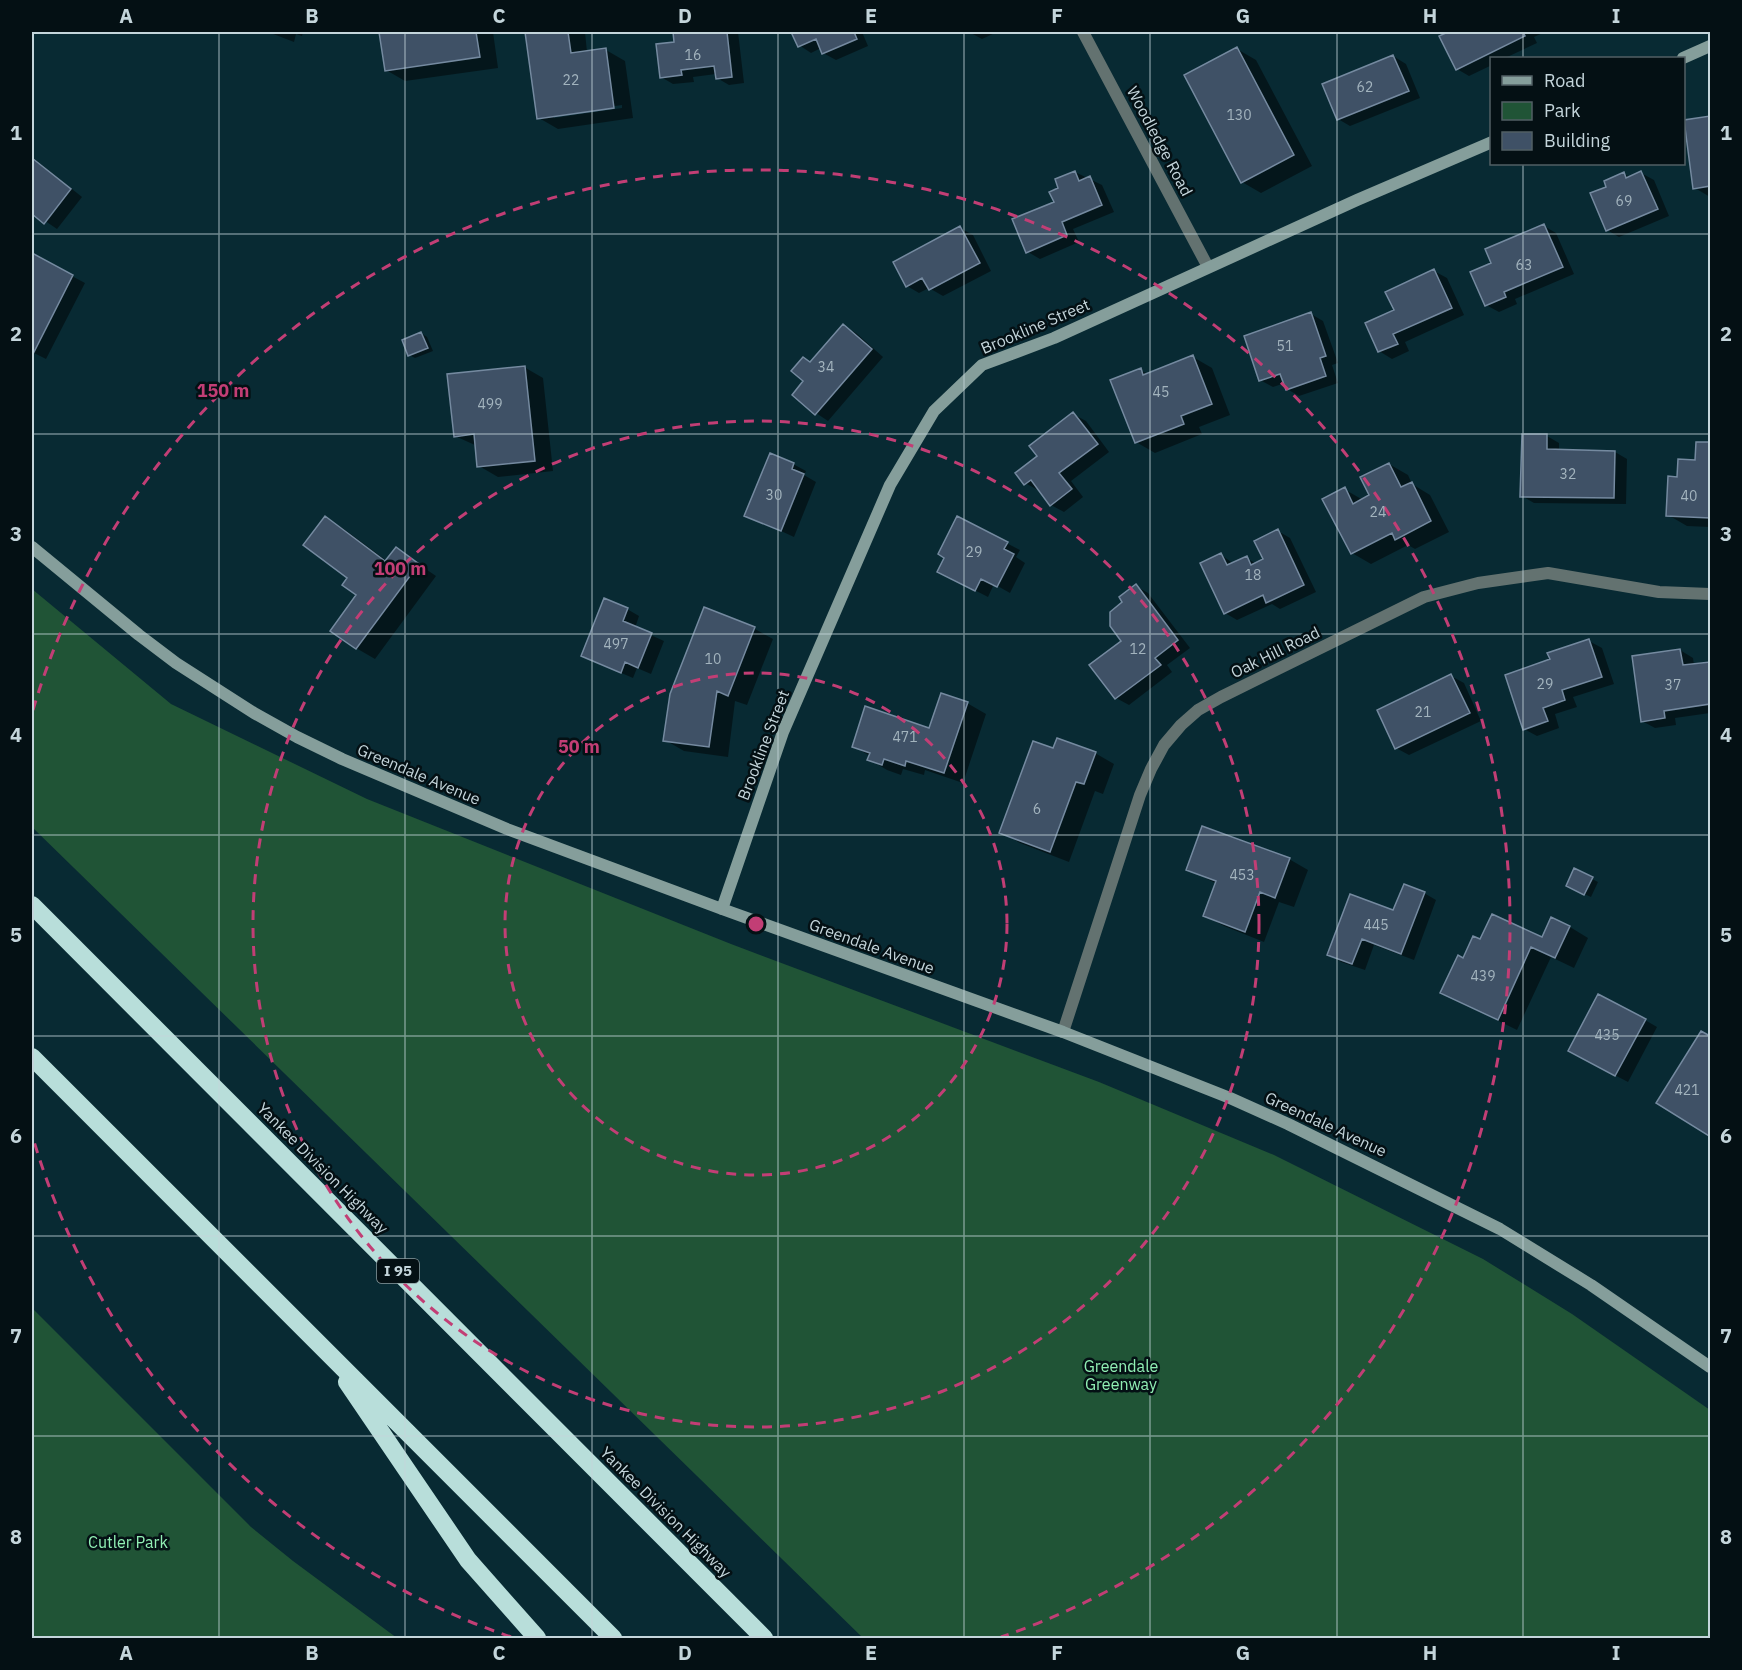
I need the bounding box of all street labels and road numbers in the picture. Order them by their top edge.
street label: Woodledge Road [1123,83,1197,199]
street label: Brookline Street [977,294,1093,358]
street label: Oak Hill Road [1227,622,1323,682]
street label: Brookline Street [733,687,793,803]
street label: Greendale Avenue [354,739,484,809]
street label: Greendale Avenue [807,914,938,978]
street label: Greendale Avenue [1262,1087,1390,1161]
street label: Yankee Division Highway [253,1098,393,1238]
road number: I 95 [377,1259,419,1283]
street label: Yankee Division Highway [596,1442,736,1582]

